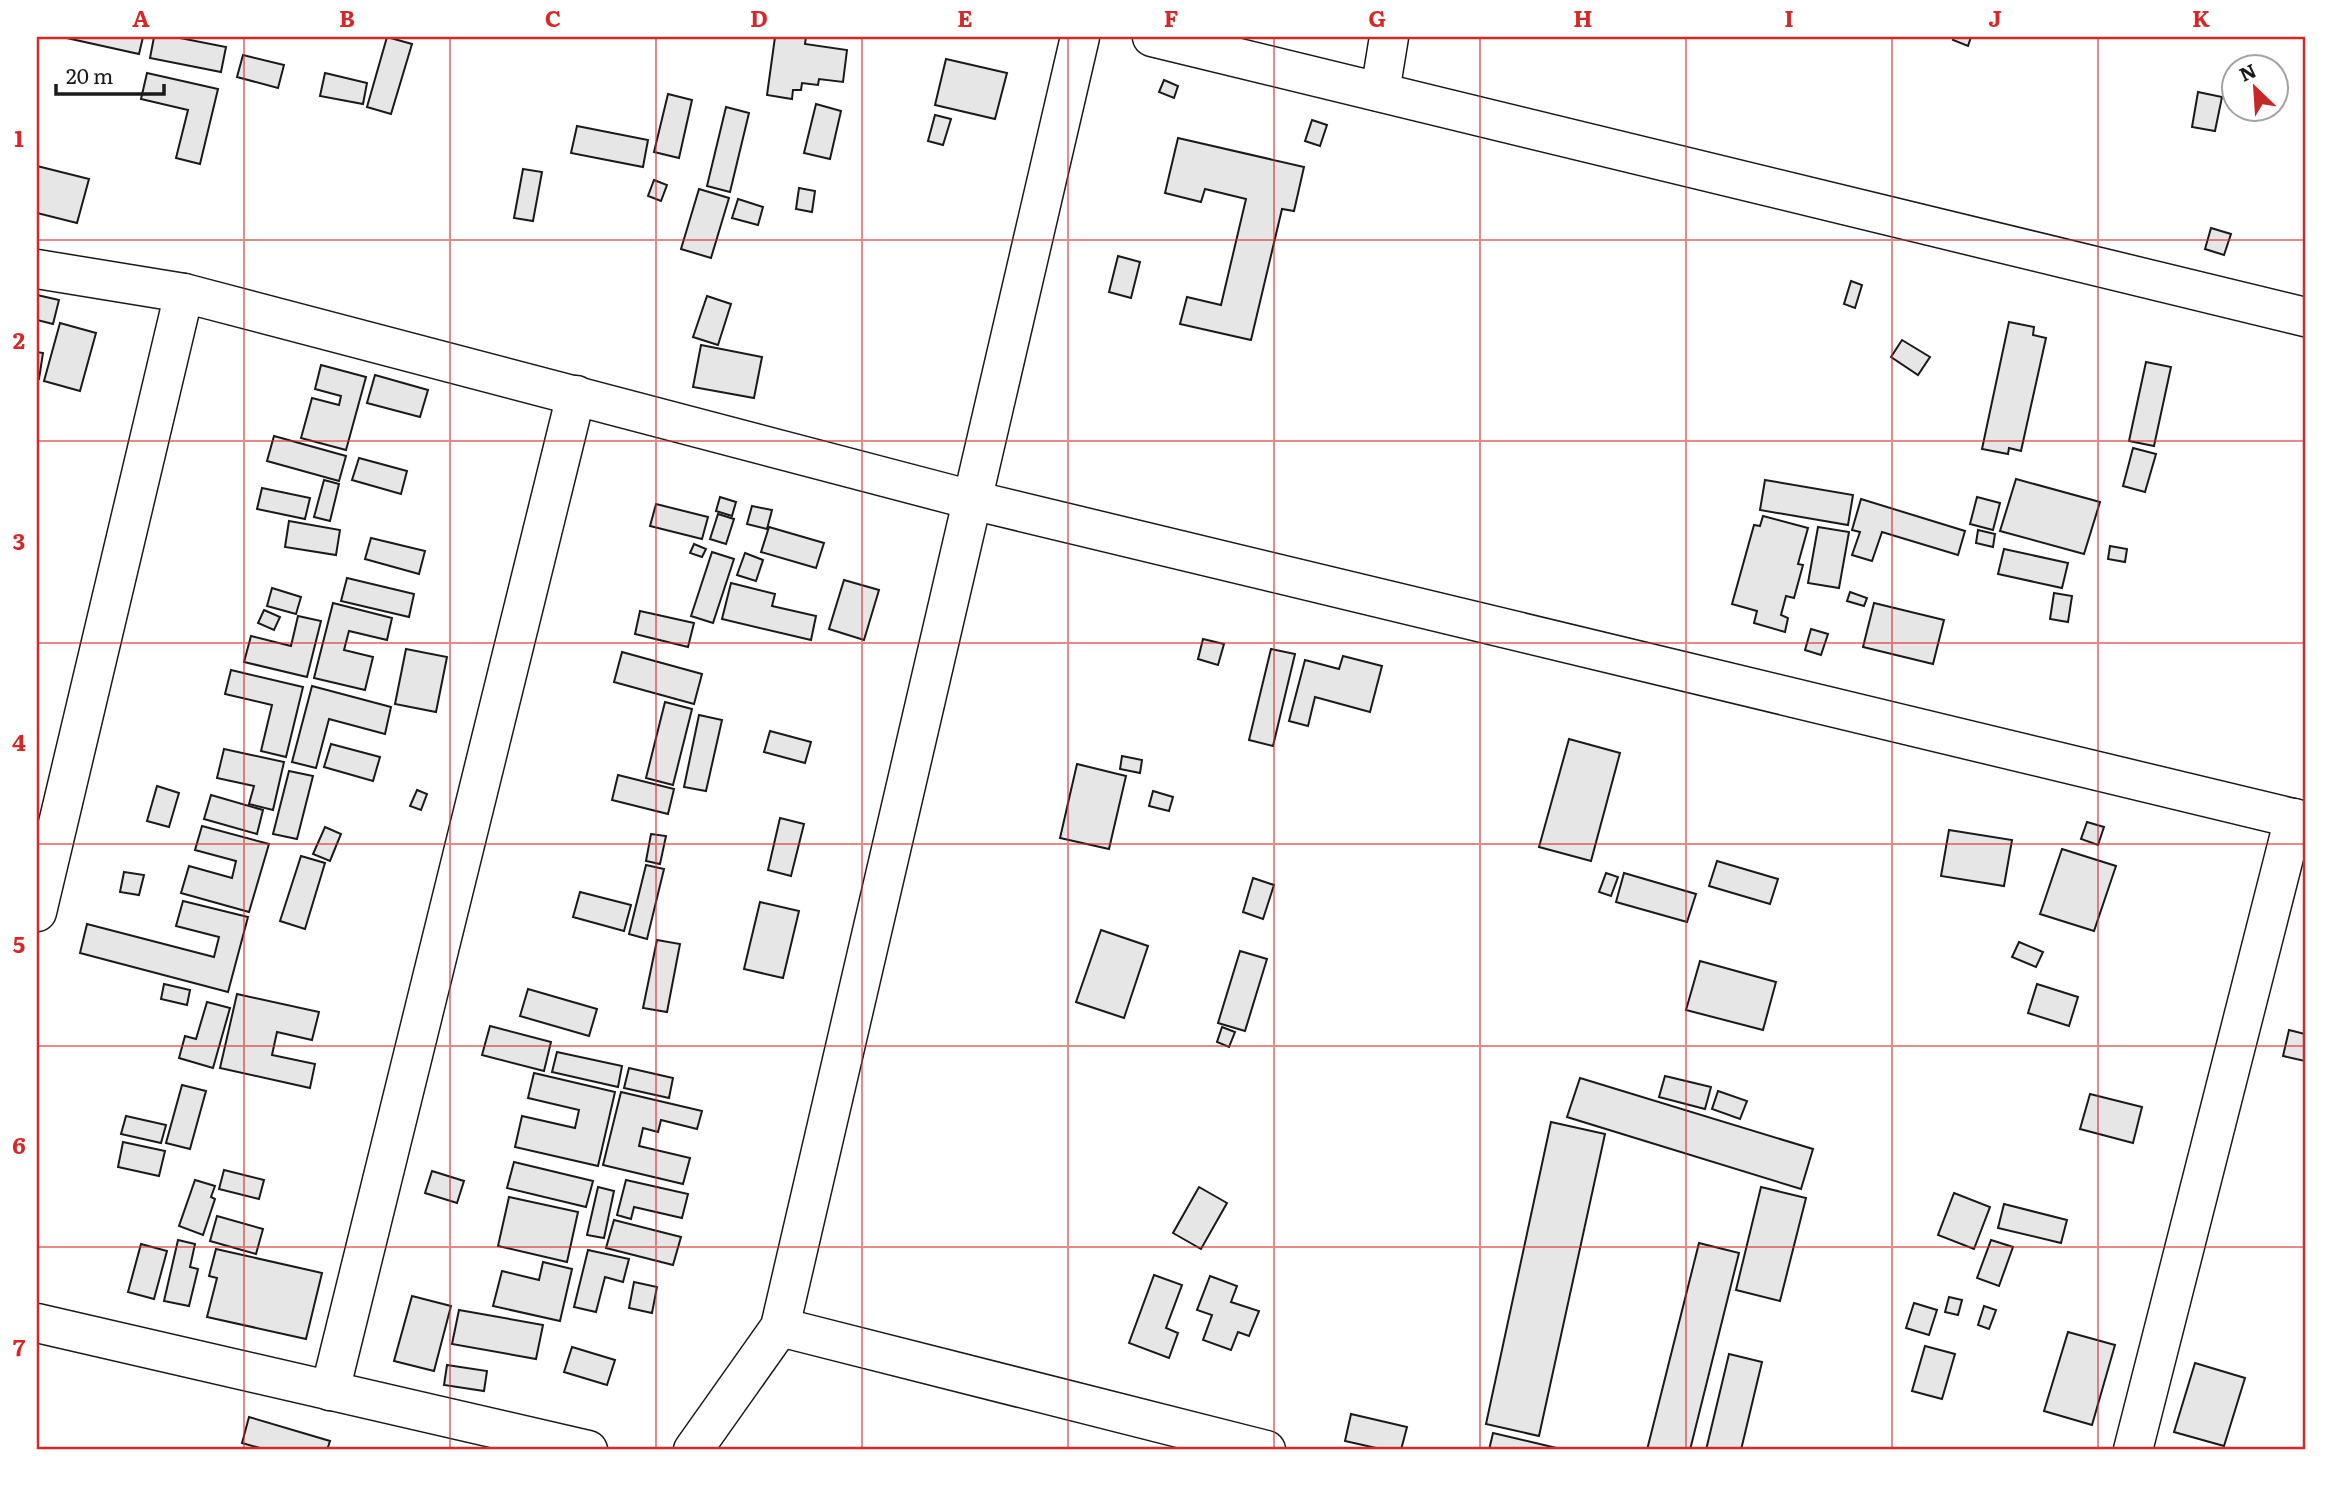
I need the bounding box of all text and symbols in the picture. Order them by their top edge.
text: A [132,0,150,34]
text: B [339,0,355,34]
text: C [545,0,561,34]
text: D [750,0,768,34]
text: E [957,0,973,34]
text: F [1164,0,1179,34]
text: G [1368,0,1386,34]
text: H [1573,0,1593,34]
text: I [1784,0,1794,34]
text: J [1988,0,2002,34]
text: K [2192,0,2210,34]
scale bar [56,52,164,96]
north arrow [2220,52,2290,122]
text: N [2234,56,2261,88]
text: 20 m [66,59,113,90]
text: 1 [14,120,24,154]
text: 2 [13,322,25,356]
text: 3 [13,523,25,557]
text: 4 [12,724,26,758]
text: 5 [13,926,25,960]
text: 6 [12,1127,26,1161]
text: 7 [13,1329,26,1363]

